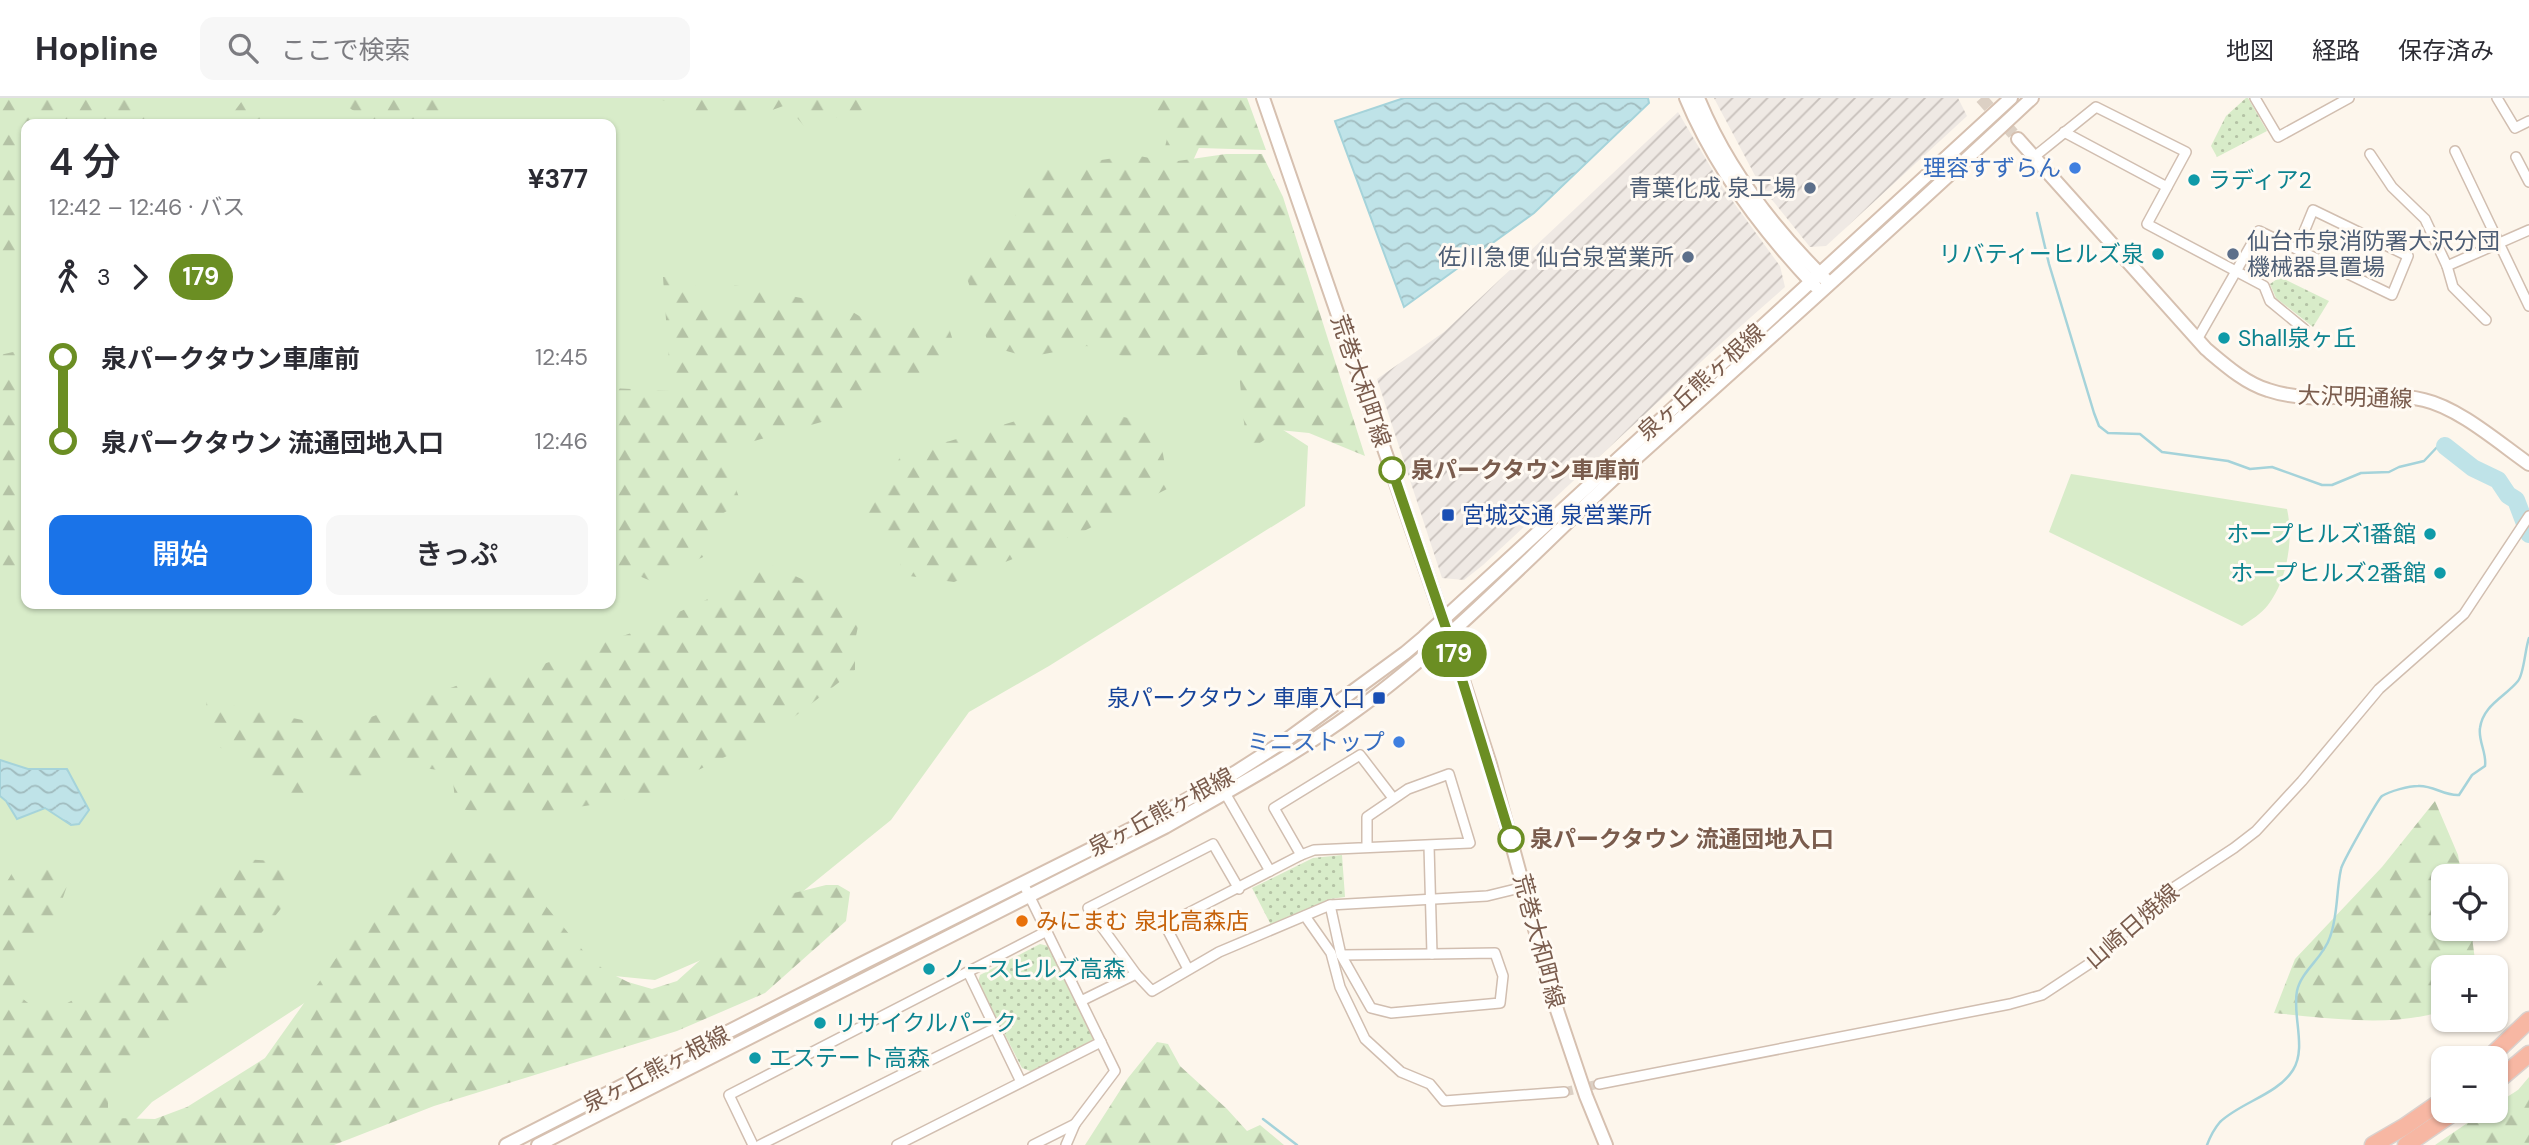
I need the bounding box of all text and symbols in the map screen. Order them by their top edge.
search box [200,17,690,80]
text: Hopline [35,27,158,70]
icon: search [224,29,262,67]
text: ここで検索 [280,33,410,67]
text: 地図 [2226,35,2274,66]
text: 経路 [2312,35,2360,66]
text: 保存済み [2398,35,2494,66]
text: 4 分 [49,137,121,187]
place label: 理容すずらん [1923,153,2061,183]
marker: 理容すずらん [2067,160,2083,176]
text: ¥377 [528,162,588,196]
place label: ラディア2 [2208,165,2312,195]
marker: ラディア2 [2186,172,2202,188]
place label: 青葉化成 泉工場 [1629,173,1796,203]
marker: 青葉化成 泉工場 [1802,180,1818,196]
text: 12:42 – 12:46 · バス [49,192,245,222]
place label: 仙台市泉消防署大沢分団 機械器具置場 [2247,226,2500,282]
place label: リバティーヒルズ泉 [1938,239,2144,269]
place label: 佐川急便 仙台泉営業所 [1438,242,1674,272]
marker: リバティーヒルズ泉 [2150,246,2166,262]
marker: 仙台市泉消防署大沢分団 機械器具置場 [2225,246,2241,262]
marker: 佐川急便 仙台泉営業所 [1680,249,1696,265]
icon: walk [49,258,87,296]
icon: forward [121,258,159,296]
text: 179 [183,261,219,292]
text: 3 [97,262,111,292]
street label: 荒巻大和町線 [1324,311,1398,451]
street label: 泉ヶ丘熊ヶ根線 [1631,317,1771,447]
place label: Shall泉ヶ丘 [2238,323,2356,353]
marker: Shall泉ヶ丘 [2216,330,2232,346]
text: 泉パークタウン車庫前 [101,342,360,376]
text: 12:45 [535,342,588,372]
street label: 大沢明通線 [2297,380,2413,414]
text: 泉パークタウン 流通団地入口 [101,426,444,460]
text: 12:46 [535,426,588,456]
place label: 泉パークタウン車庫前 [1411,455,1640,485]
marker: 泉パークタウン車庫前 [1379,457,1405,483]
place label: 宮城交通 泉営業所 [1462,500,1652,530]
marker: 宮城交通 泉営業所 [1440,507,1456,523]
button: 開始 [49,515,312,595]
button: きっぷ [326,515,588,595]
place label: ホープヒルズ1番館 [2226,519,2416,549]
marker: ホープヒルズ1番館 [2422,526,2438,542]
place label: ホープヒルズ2番館 [2230,558,2426,588]
marker: ホープヒルズ2番館 [2432,565,2448,581]
line badge: 179 [1414,631,1494,677]
text: 179 [1436,638,1472,669]
place label: 泉パークタウン 車庫入口 [1107,683,1365,713]
marker: 泉パークタウン 車庫入口 [1371,690,1387,706]
place label: ミニストップ [1247,727,1385,757]
marker: ミニストップ [1391,734,1407,750]
street label: 泉ヶ丘熊ヶ根線 [1083,761,1239,863]
place label: 泉パークタウン 流通団地入口 [1530,824,1834,854]
marker: 泉パークタウン 流通団地入口 [1498,826,1524,852]
map controls [2431,864,2508,1123]
button: locate [2431,864,2508,941]
street label: 荒巻大和町線 [1507,870,1571,1012]
street label: 山崎日焼線 [2079,877,2185,975]
place label: みにまむ 泉北高森店 [1036,906,1249,936]
marker: みにまむ 泉北高森店 [1014,913,1030,929]
place label: ノースヒルズ高森 [943,954,1126,984]
button: + [2431,955,2508,1032]
marker: ノースヒルズ高森 [921,961,937,977]
place label: リサイクルパーク [834,1008,1017,1038]
marker: リサイクルパーク [812,1015,828,1031]
street label: 泉ヶ丘熊ヶ根線 [577,1019,735,1119]
place label: エステート高森 [769,1043,930,1073]
button: − [2431,1046,2508,1123]
marker: エステート高森 [747,1050,763,1066]

